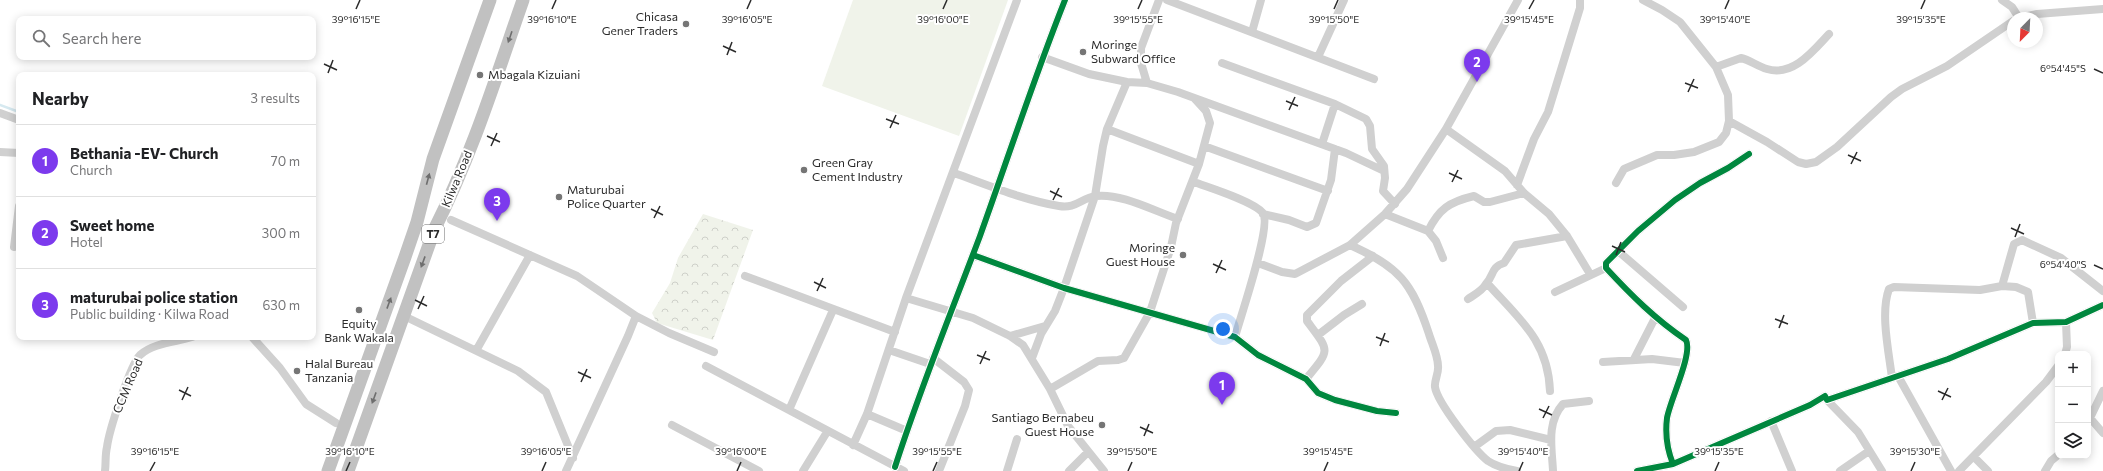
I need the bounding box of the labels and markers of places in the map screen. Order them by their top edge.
place label: Chicasa Gener Traders [602,9,678,37]
marker: Chicasa Gener Traders [681,19,691,29]
place label: Moringe Subward Office [1091,37,1176,65]
marker: Moringe Subward Office [1078,47,1088,57]
pin: 2 [1464,49,1490,82]
place label: Mbagala Kizuiani [488,67,580,81]
marker: Mbagala Kizuiani [475,70,485,80]
place label: Green Gray Cement Industry [812,155,903,183]
marker: Green Gray Cement Industry [799,165,809,175]
place label: Maturubai Police Quarter [567,182,646,210]
pin: 3 [484,188,510,221]
marker: Maturubai Police Quarter [554,192,564,202]
place label: Moringe Guest House [1106,240,1175,268]
marker: Moringe Guest House [1178,250,1188,260]
marker: Equity Bank Wakala [354,305,364,315]
place label: Equity Bank Wakala [324,316,394,344]
place label: Halal Bureau Tanzania [305,356,373,384]
marker: Halal Bureau Tanzania [292,366,302,376]
pin: 1 [1209,372,1235,405]
place label: Santiago Bernabeu Guest House [992,410,1094,438]
marker: Santiago Bernabeu Guest House [1097,420,1107,430]

